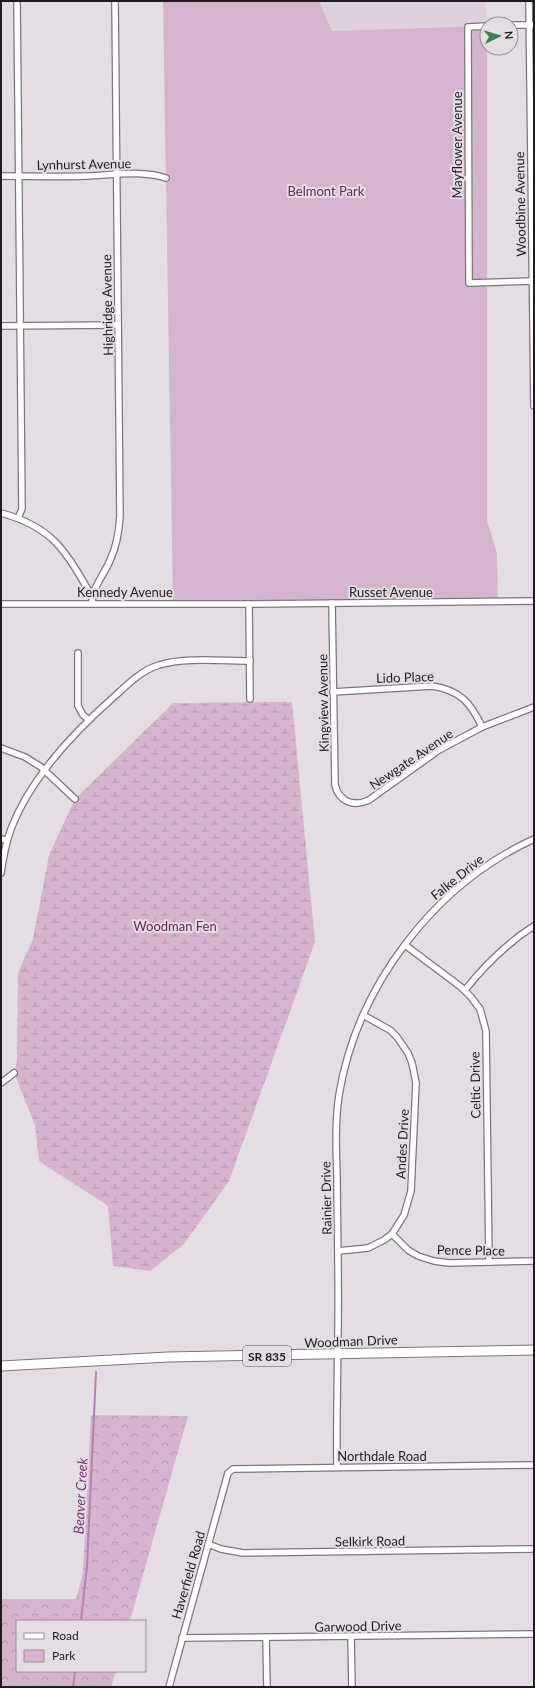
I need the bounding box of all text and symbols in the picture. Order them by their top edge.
north arrow [479,16,519,56]
text: N [503,30,516,40]
street label: Mayflower Avenue [449,91,465,199]
street label: Woodbine Avenue [511,151,529,257]
street label: Lynhurst Avenue [36,155,132,173]
park label: Belmont Park [288,183,365,199]
street label: Highridge Avenue [98,254,116,356]
street label: Kennedy Avenue [77,584,173,600]
street label: Russet Avenue [349,584,433,600]
street label: Kingview Avenue [314,654,332,752]
street label: Lido Place [376,668,434,686]
street label: Newgate Avenue [366,725,456,793]
street label: Falke Drive [427,851,487,903]
park label: Woodman Fen [133,918,217,934]
street label: Celtic Drive [466,1051,484,1119]
street label: Andes Drive [392,1108,412,1179]
street label: Rainier Drive [317,1161,335,1235]
street label: Pence Place [437,1241,505,1259]
street label: Woodman Drive [304,1331,398,1351]
road number: SR 835 [243,1346,291,1366]
street label: Northdale Road [337,1448,427,1464]
water label: Beaver Creek [70,1457,91,1535]
street label: Haverfield Road [168,1529,208,1621]
street label: Selkirk Road [335,1532,405,1550]
street label: Garwood Drive [314,1617,402,1635]
legend [16,1620,146,1672]
text: Road [52,1628,79,1643]
text: Park [52,1648,76,1663]

